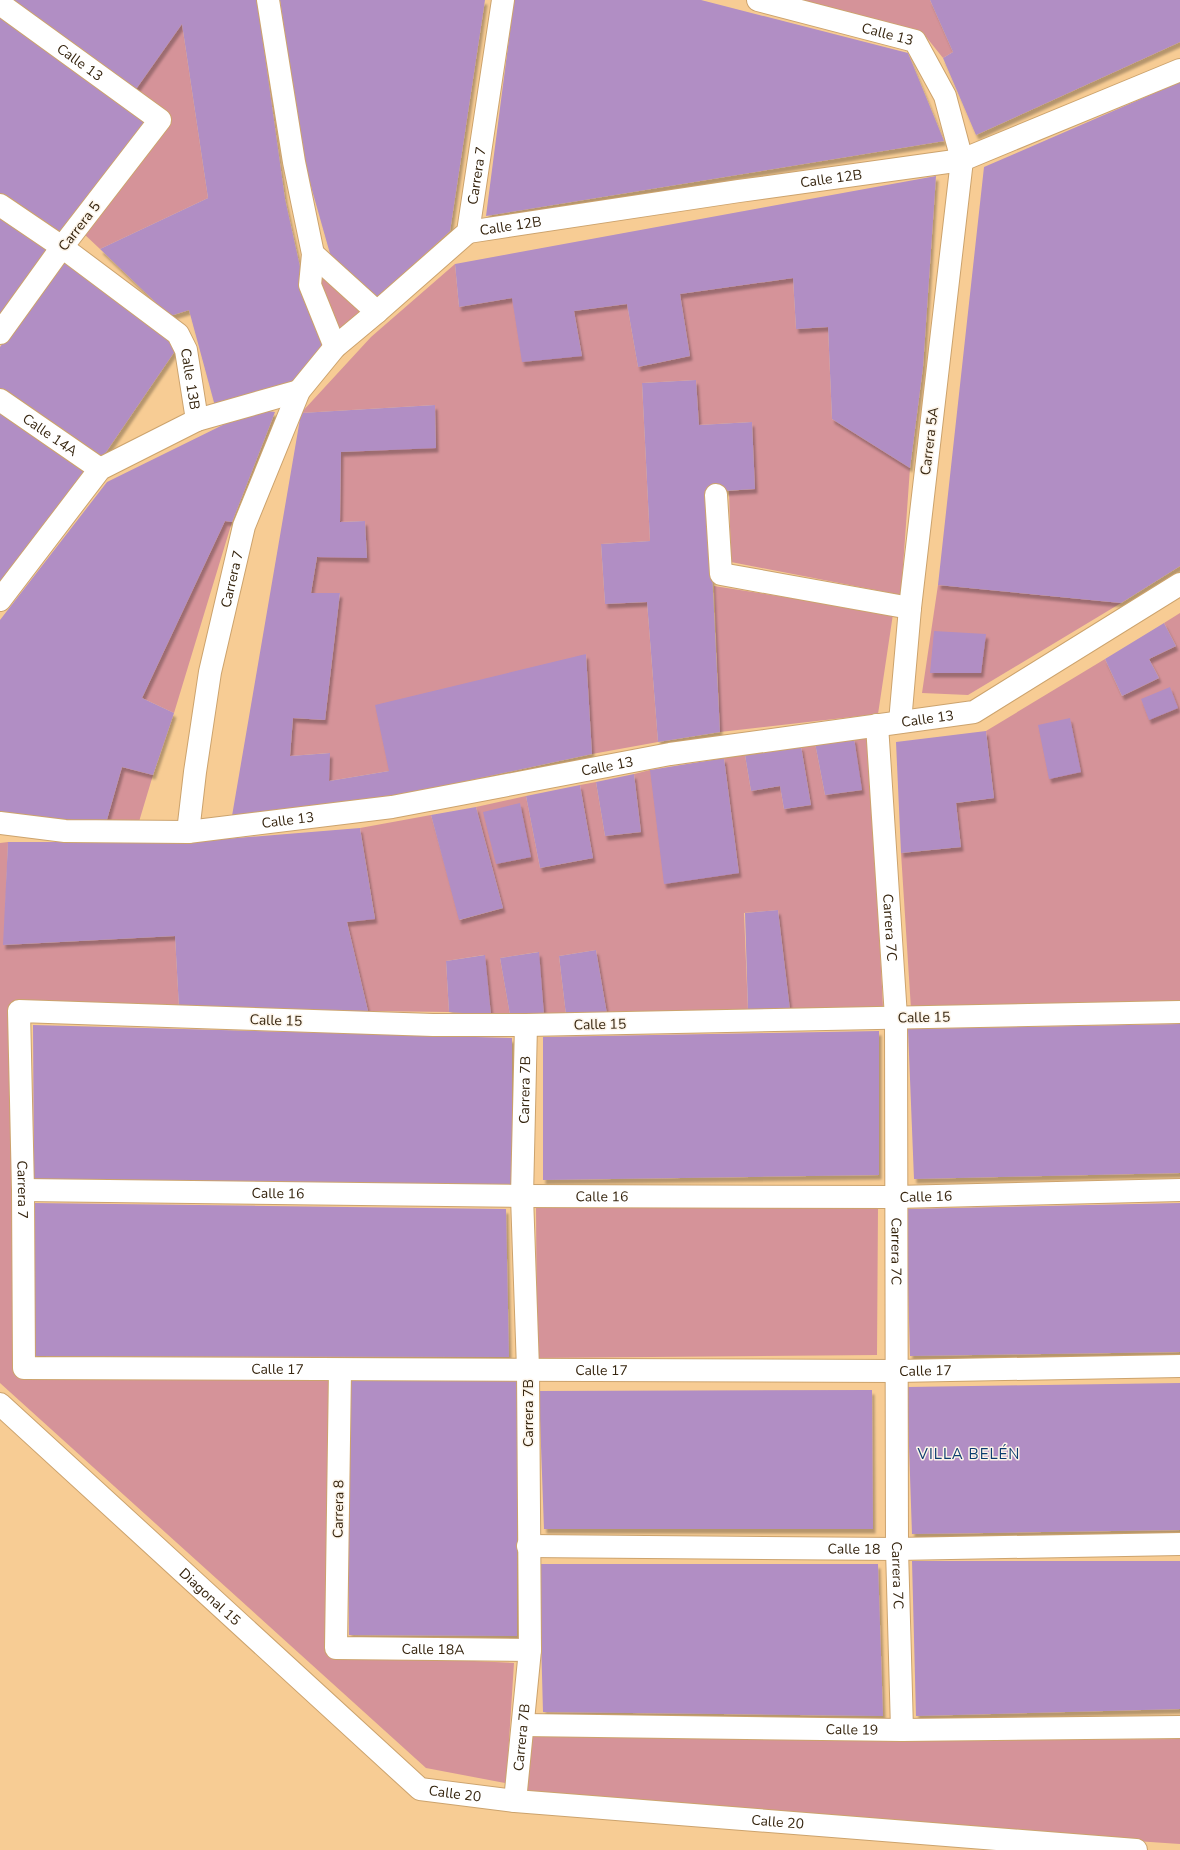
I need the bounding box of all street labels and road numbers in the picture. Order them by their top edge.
street label: Calle 13 [860,18,915,50]
street label: Calle 13 [53,39,107,86]
street label: Carrera 7 [463,145,491,206]
street label: Calle 12B [799,165,863,192]
street label: Carrera 5 [54,197,105,255]
street label: Calle 12B [478,212,543,240]
street label: Calle 13B [176,347,204,411]
street label: Carrera 5A [916,406,943,476]
street label: Calle 14A [19,409,81,461]
street label: Carrera 7 [216,549,248,610]
street label: Calle 13 [900,706,955,732]
street label: Calle 13 [580,752,635,781]
street label: Calle 13 [260,808,315,833]
street label: Carrera 7C [878,893,901,962]
street label: Calle 15 [898,1008,951,1027]
street label: Calle 15 [249,1010,303,1031]
street label: Calle 15 [574,1015,627,1034]
street label: Carrera 7B [515,1056,535,1124]
street label: Carrera 7 [12,1160,32,1219]
street label: Calle 16 [251,1184,304,1203]
street label: Calle 16 [576,1187,628,1206]
street label: Calle 16 [899,1187,953,1207]
street label: Carrera 7C [886,1217,906,1285]
street label: Calle 17 [251,1360,304,1379]
street label: Calle 17 [575,1361,628,1380]
street label: Calle 17 [899,1361,952,1381]
street label: Carrera 7B [519,1379,538,1447]
street label: Carrera 8 [328,1480,349,1538]
street label: Calle 18 [828,1539,880,1559]
street label: Carrera 7C [887,1541,908,1610]
street label: Diagonal 15 [175,1564,245,1630]
street label: Calle 18A [401,1640,465,1659]
street label: Carrera 7B [509,1703,535,1772]
street label: Calle 19 [825,1720,878,1740]
street label: Calle 20 [428,1781,482,1807]
street label: Calle 20 [751,1811,805,1834]

